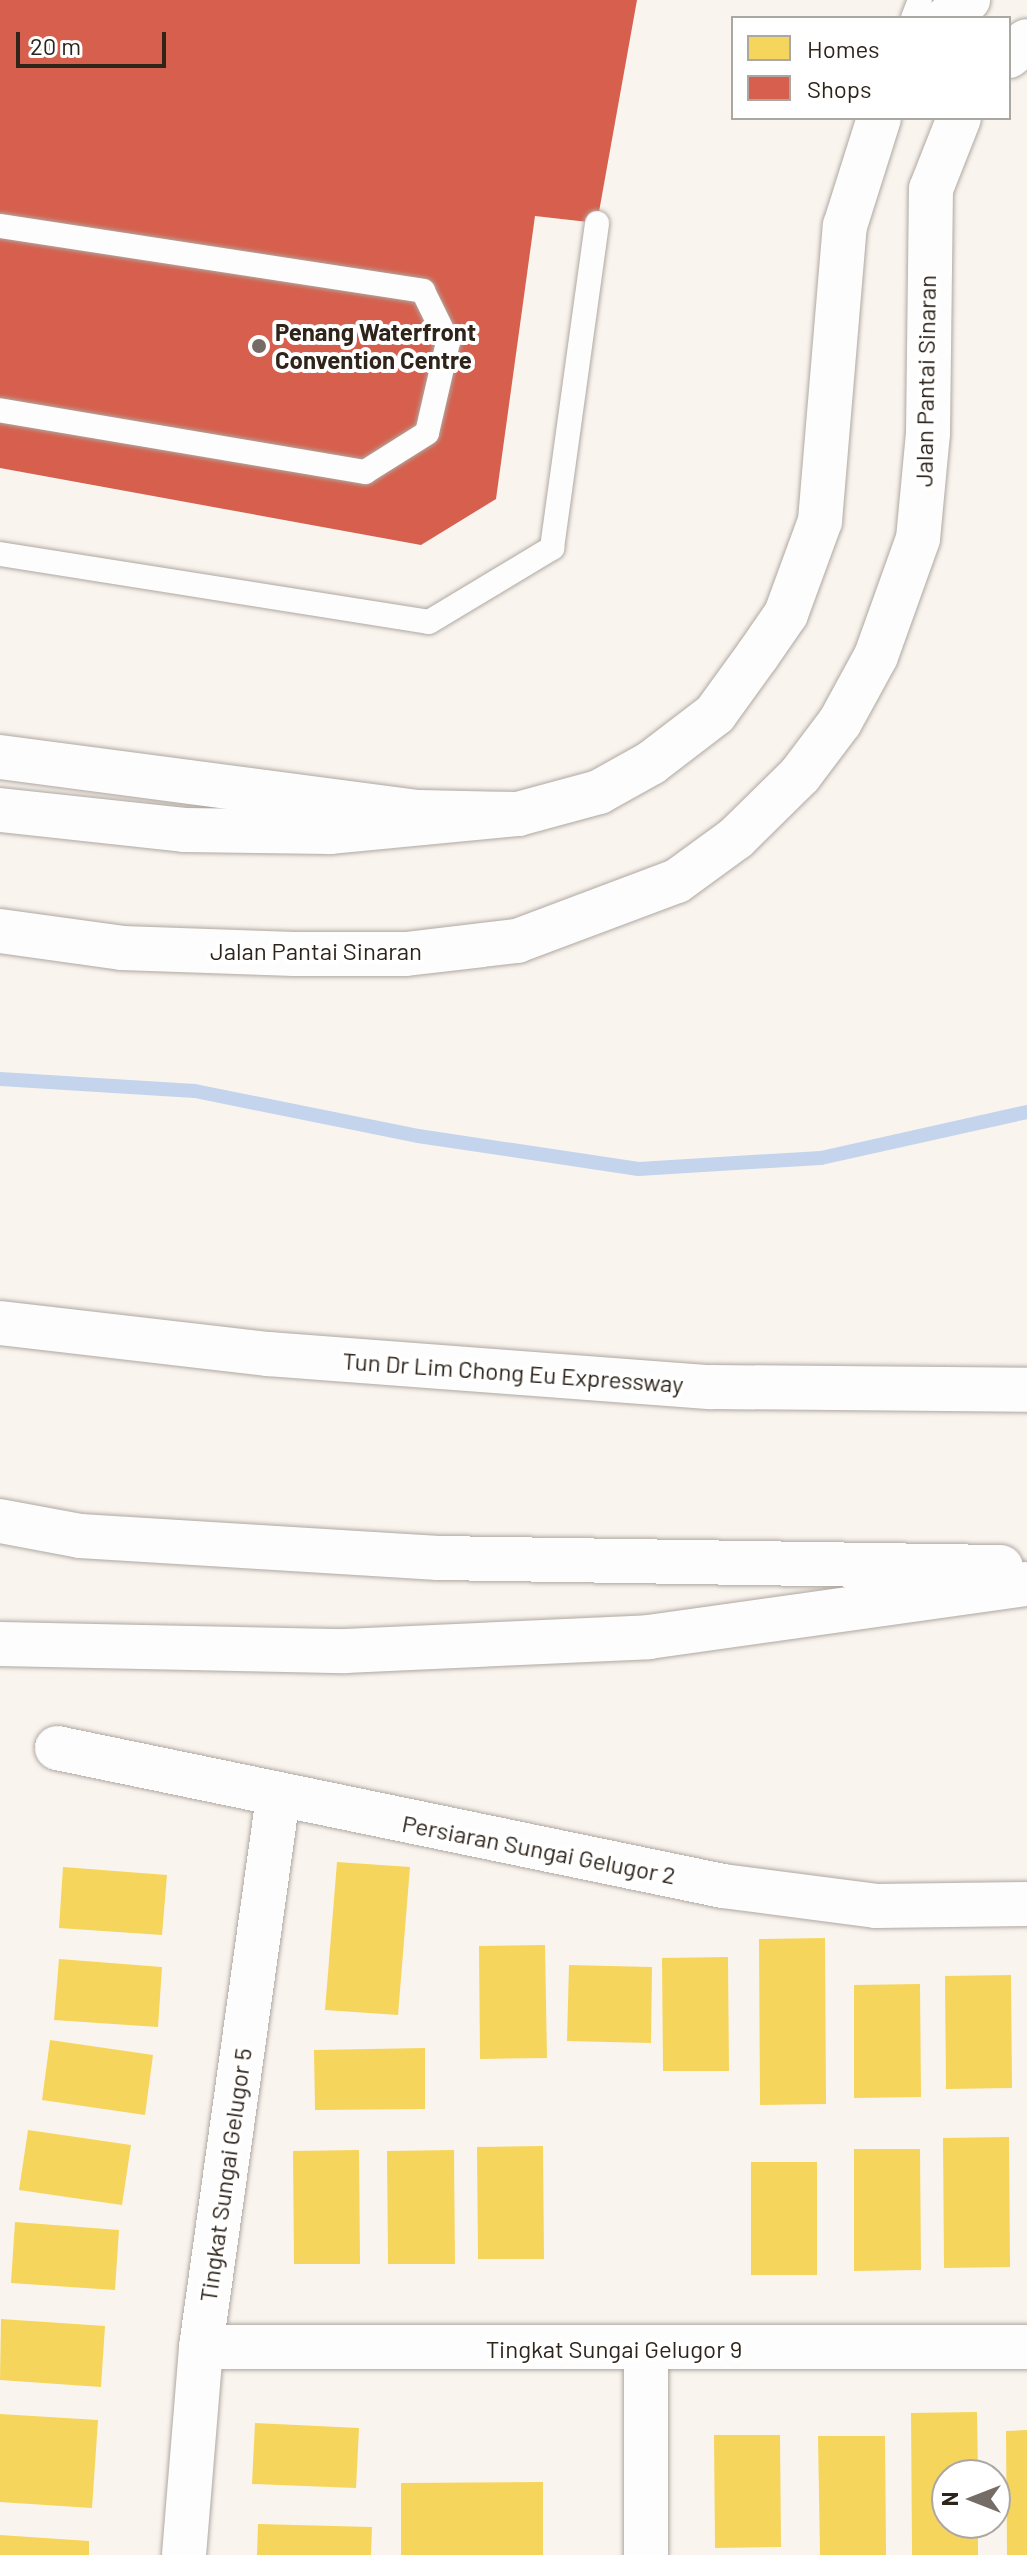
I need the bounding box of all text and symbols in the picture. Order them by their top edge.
scale bar [20,16,170,66]
legend [731,16,1011,120]
text: 20 m [30,31,81,60]
text: Homes [807,34,880,63]
text: Shops [807,74,872,103]
street label: Jalan Pantai Sinaran [909,275,941,487]
place label: Penang Waterfront Convention Centre [275,318,476,374]
marker: Penang Waterfront Convention Centre [250,337,268,355]
street label: Jalan Pantai Sinaran [210,937,422,965]
street label: Tun Dr Lim Chong Eu Expressway [342,1346,684,1398]
street label: Persiaran Sungai Gelugor 2 [400,1808,678,1890]
street label: Tingkat Sungai Gelugor 5 [193,2046,257,2304]
street label: Tingkat Sungai Gelugor 9 [486,2335,742,2363]
north arrow [931,2459,1011,2539]
text: N [936,2492,962,2506]

